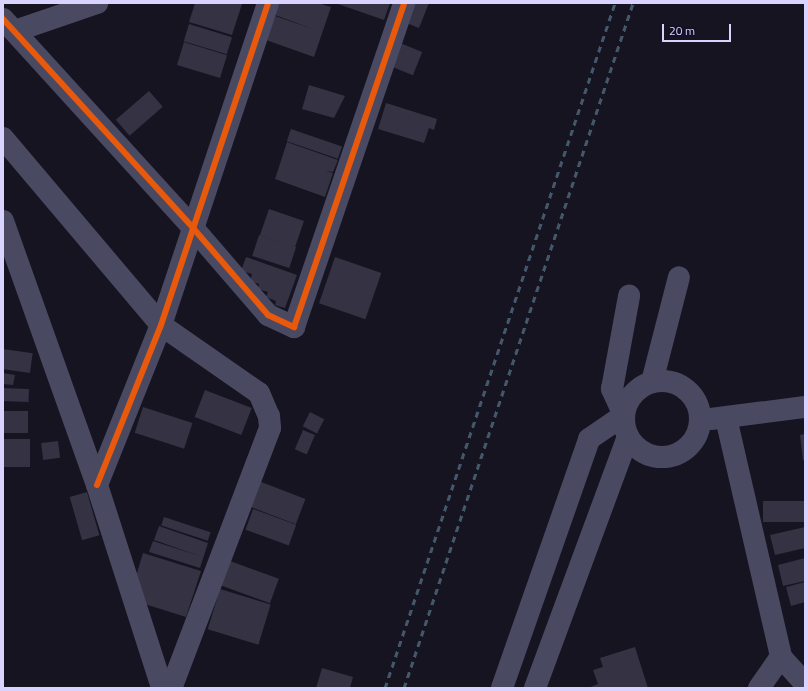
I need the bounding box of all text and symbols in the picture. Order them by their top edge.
scale bar [664,16,733,42]
text: 20 m [669,21,695,40]

